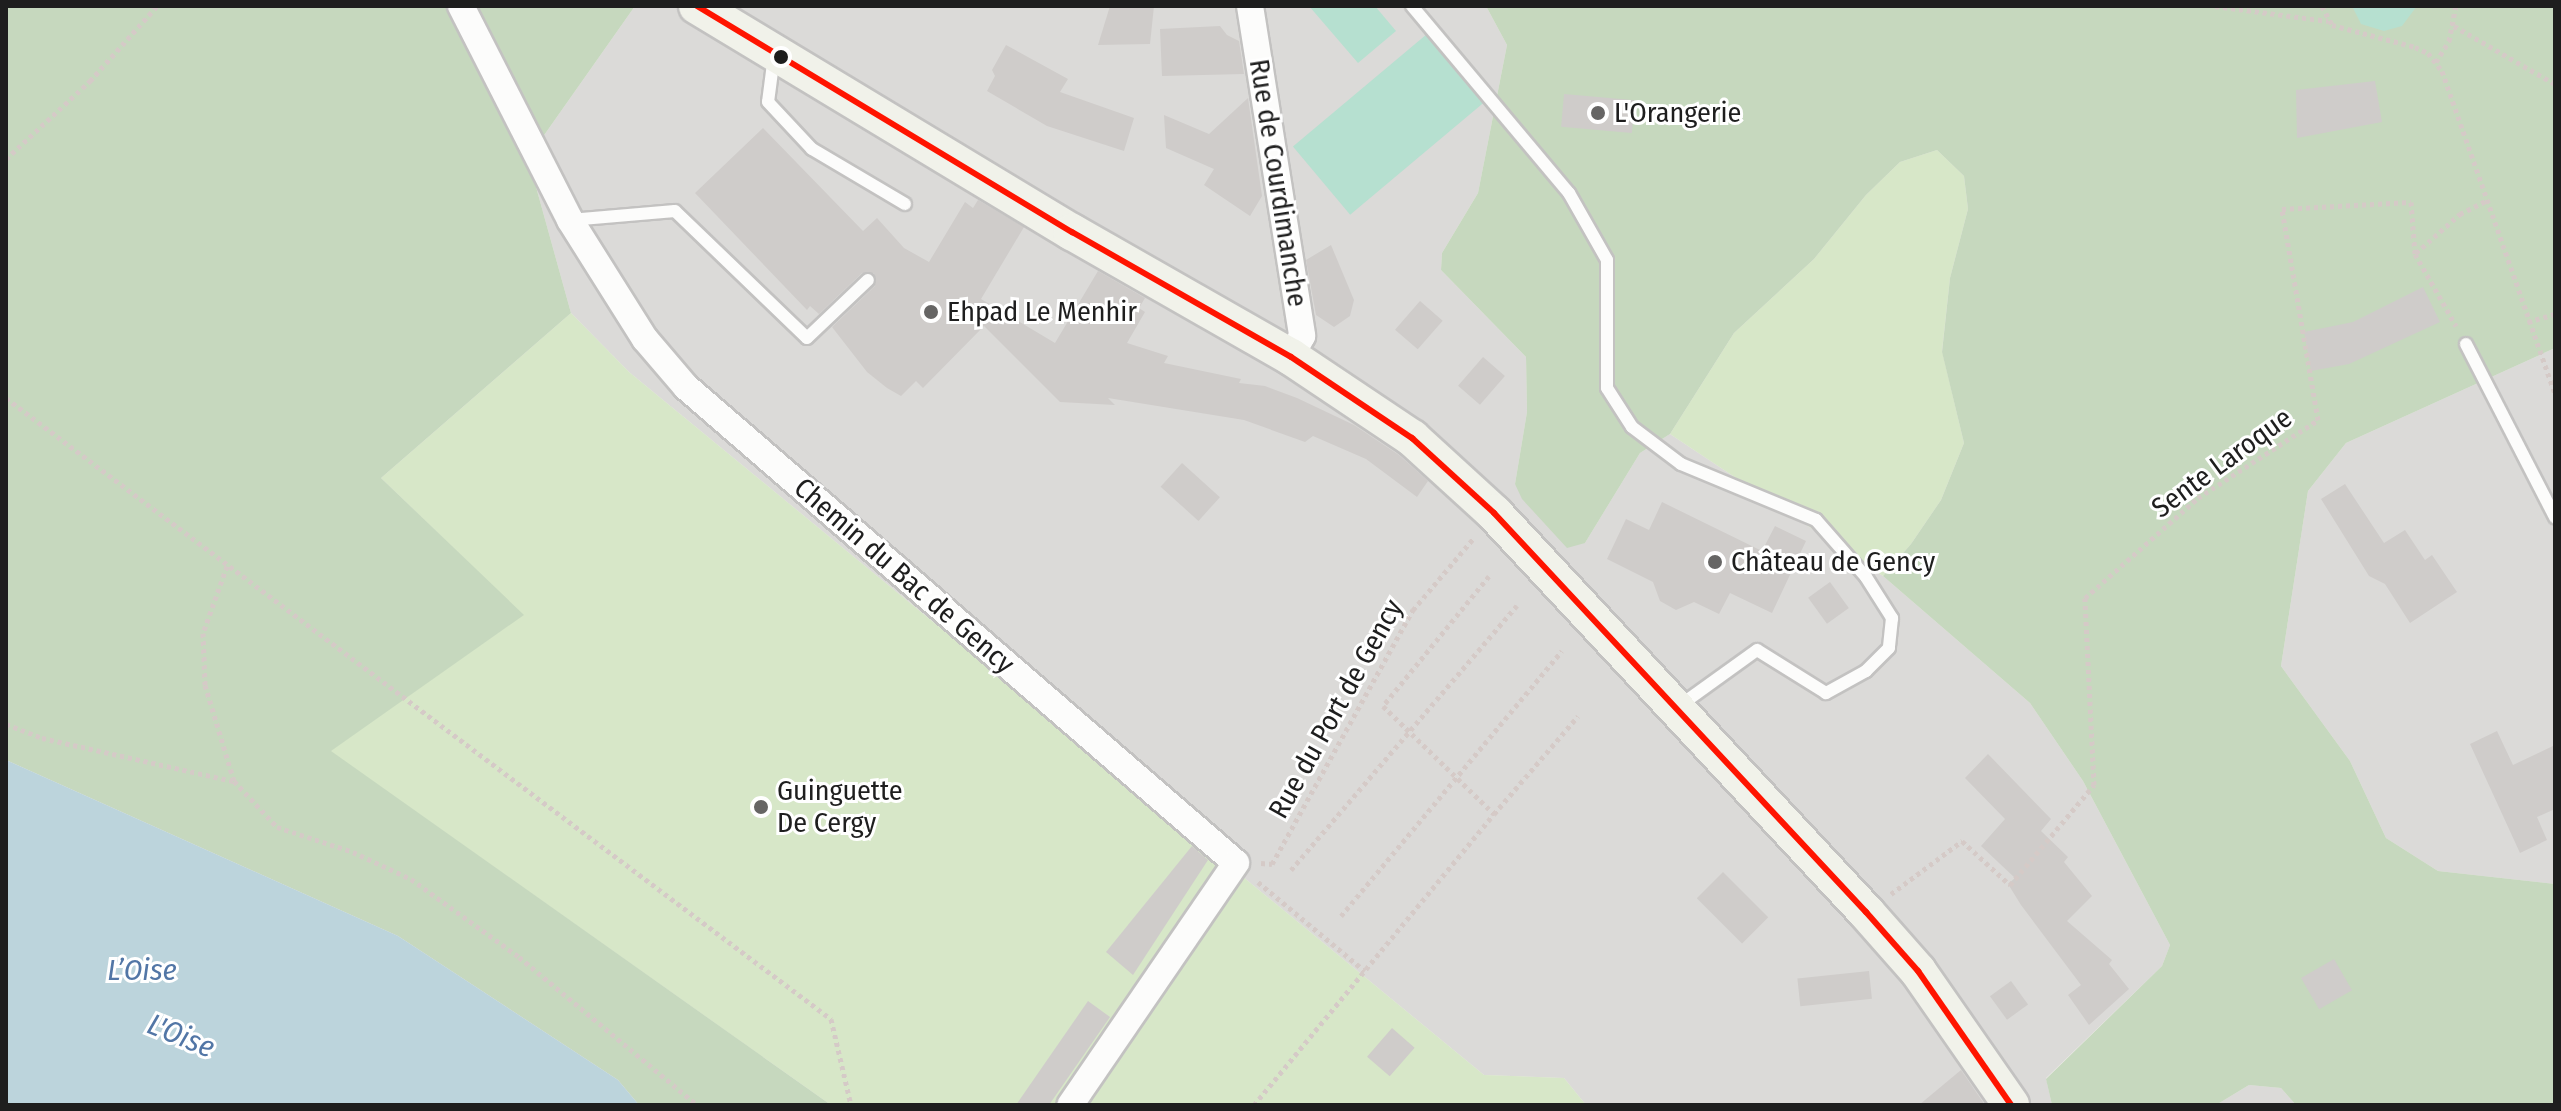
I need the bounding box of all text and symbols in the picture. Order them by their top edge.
unlabelled marker [773,49,789,65]
street label: Rue de Courdimanche [1242,57,1314,309]
place label: L'Orangerie [1614,96,1741,130]
marker: L'Orangerie [1589,104,1607,122]
place label: Ehpad Le Menhir [947,295,1137,329]
marker: Ehpad Le Menhir [922,303,940,321]
street label: Sente Laroque [2145,401,2299,525]
street label: Chemin du Bac de Gency [787,471,1021,681]
place label: Château de Gency [1731,545,1935,579]
marker: Château de Gency [1706,553,1724,571]
street label: Rue du Port de Gency [1262,594,1410,824]
place label: Guinguette De Cergy [777,774,903,840]
marker: Guinguette De Cergy [752,798,770,816]
water label: L’Oise [107,952,177,988]
water label: L'Oise [142,1006,220,1066]

